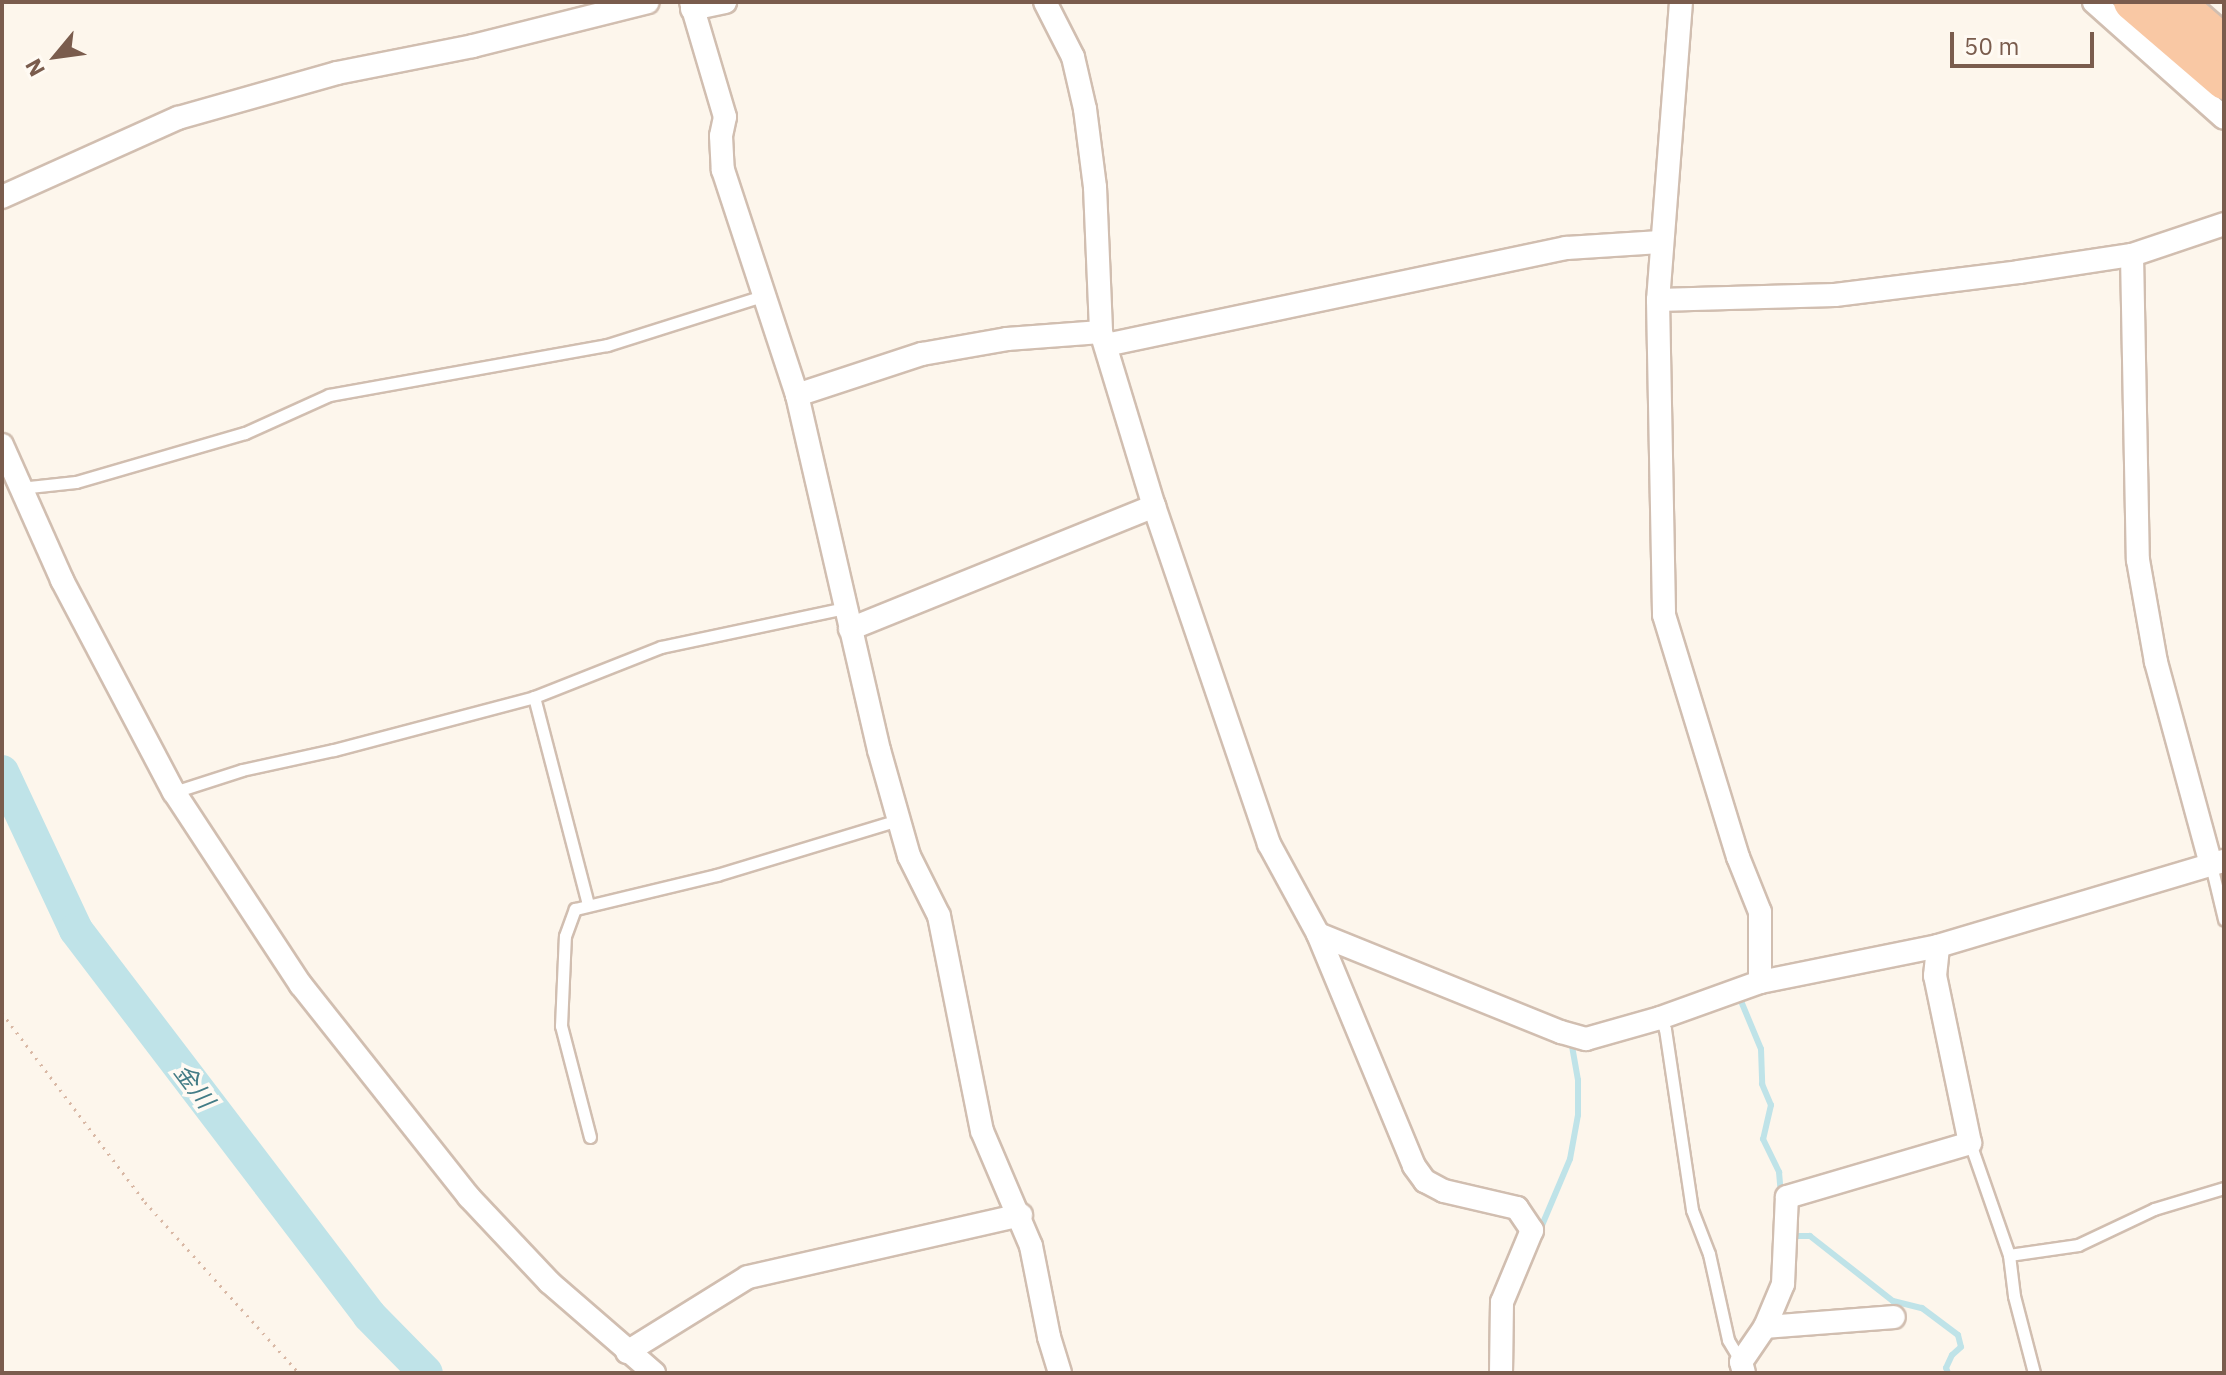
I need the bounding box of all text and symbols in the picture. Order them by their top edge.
north arrow [16,16,96,96]
scale bar [1954,16,2098,66]
text: 50 m [1964,30,2019,62]
text: N [18,54,51,82]
water label: 金川 [168,1058,220,1114]

